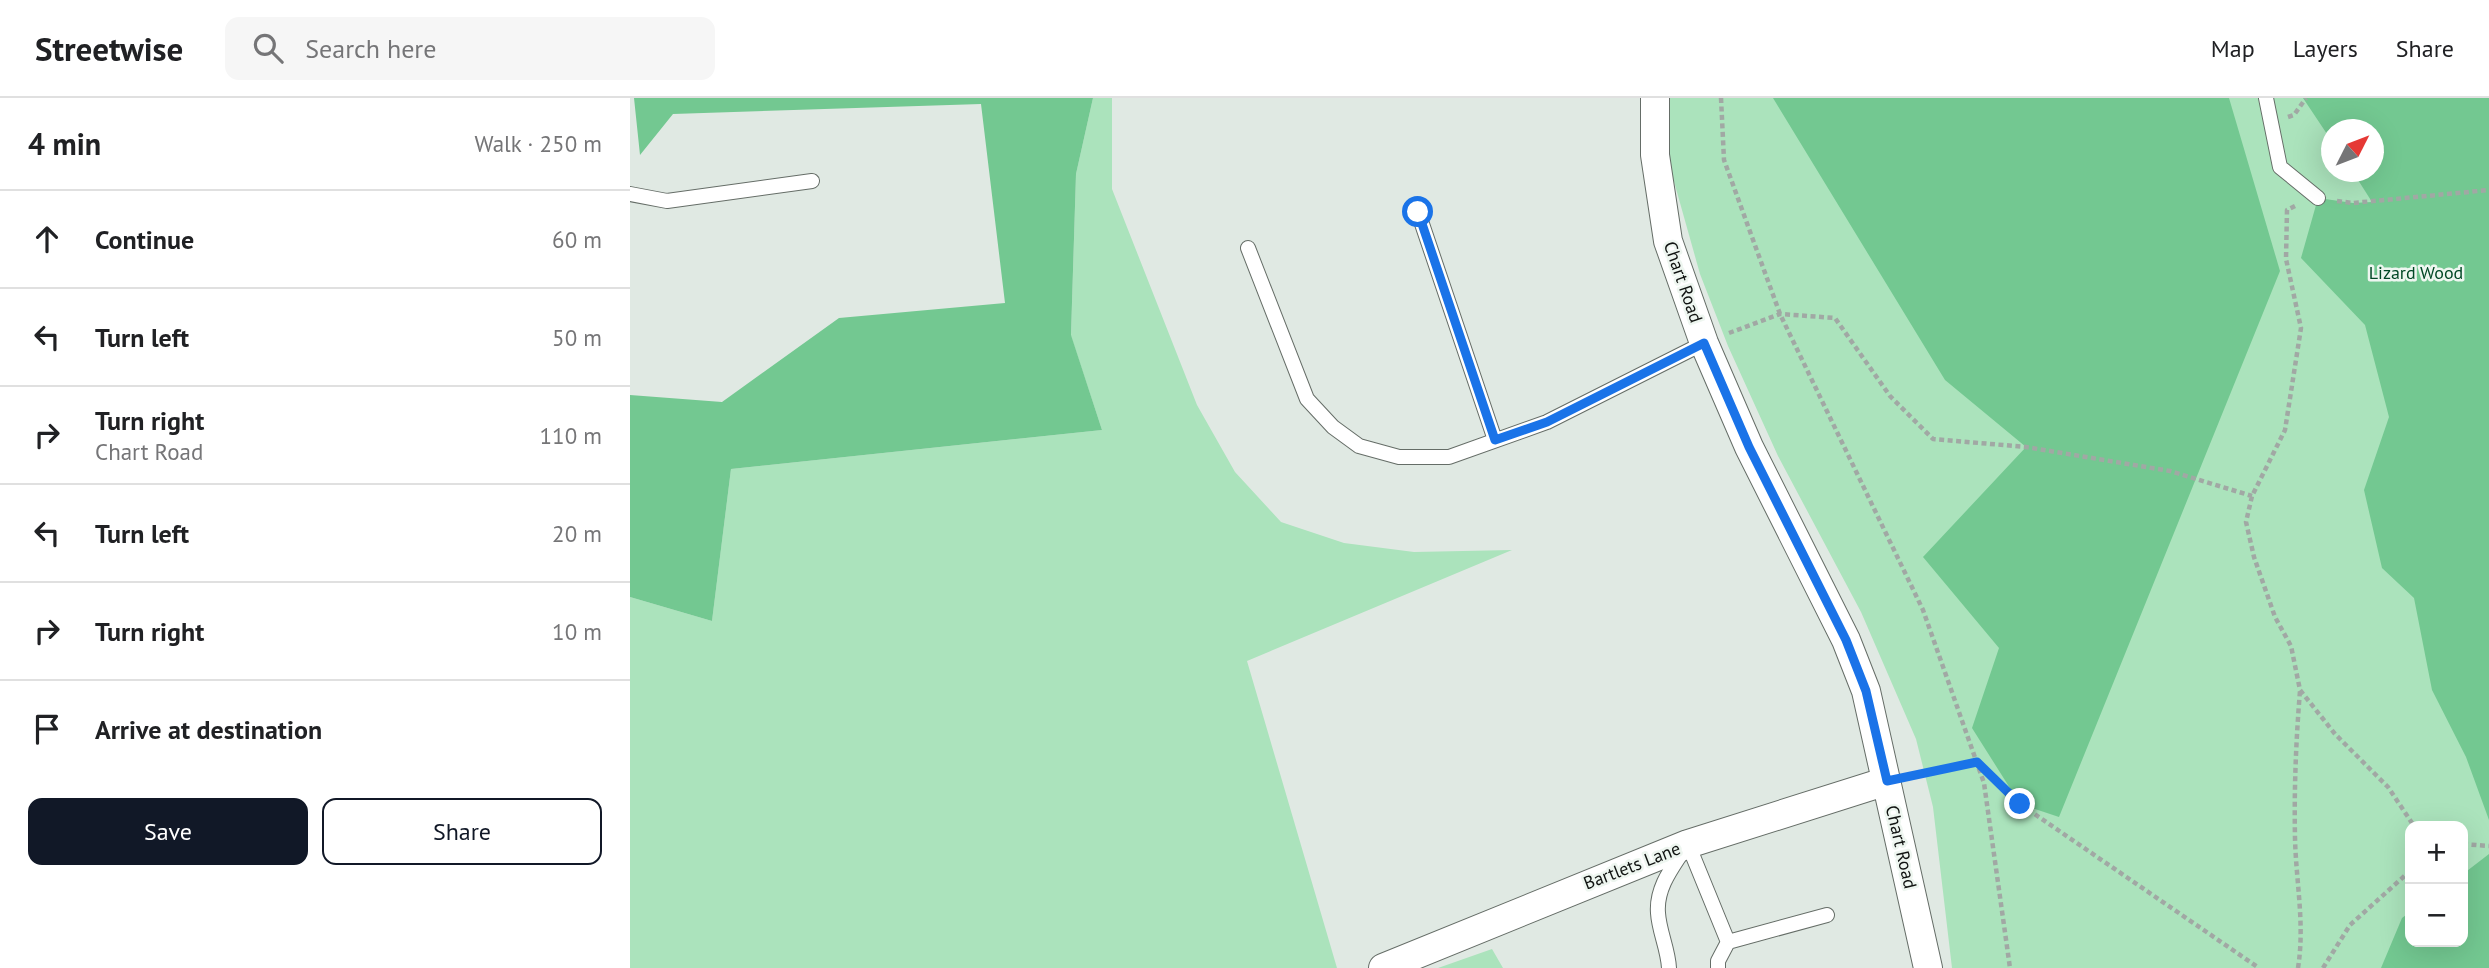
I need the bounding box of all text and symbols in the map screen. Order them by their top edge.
search box [225,17,715,80]
text: Streetwise [35,27,183,70]
icon: search [249,29,287,67]
text: Search here [305,32,436,65]
text: Map [2211,33,2255,64]
text: Layers [2293,33,2358,64]
text: Share [2396,33,2454,64]
north arrow [2321,119,2384,182]
text: 4 min [28,124,101,163]
text: Walk · 250 m [475,129,602,158]
route start [1402,196,1433,227]
icon: ahead [28,220,66,258]
text: Continue [95,223,194,256]
text: 60 m [552,225,602,254]
street label: Chart Road [1659,238,1708,326]
park label: Lizard Wood [2369,261,2463,284]
icon: left [28,318,66,356]
text: Turn left [95,321,189,354]
text: 50 m [552,323,602,352]
text: Turn right [95,404,204,437]
icon: right [28,416,66,454]
text: 110 m [540,421,602,450]
text: Chart Road [95,437,203,466]
icon: left [28,514,66,552]
text: Turn left [95,517,189,550]
text: 20 m [552,519,602,548]
icon: right [28,612,66,650]
text: Turn right [95,615,204,648]
text: 10 m [552,617,602,646]
icon: arrive [28,710,66,748]
text: Arrive at destination [95,713,322,746]
route end [2004,788,2035,819]
button: Save [28,798,308,865]
button: Share [322,798,602,865]
street label: Chart Road [1881,803,1922,891]
map controls [2405,821,2468,947]
button: + [2405,821,2468,884]
street label: Bartlets Lane [1580,837,1684,895]
button: − [2405,884,2468,947]

